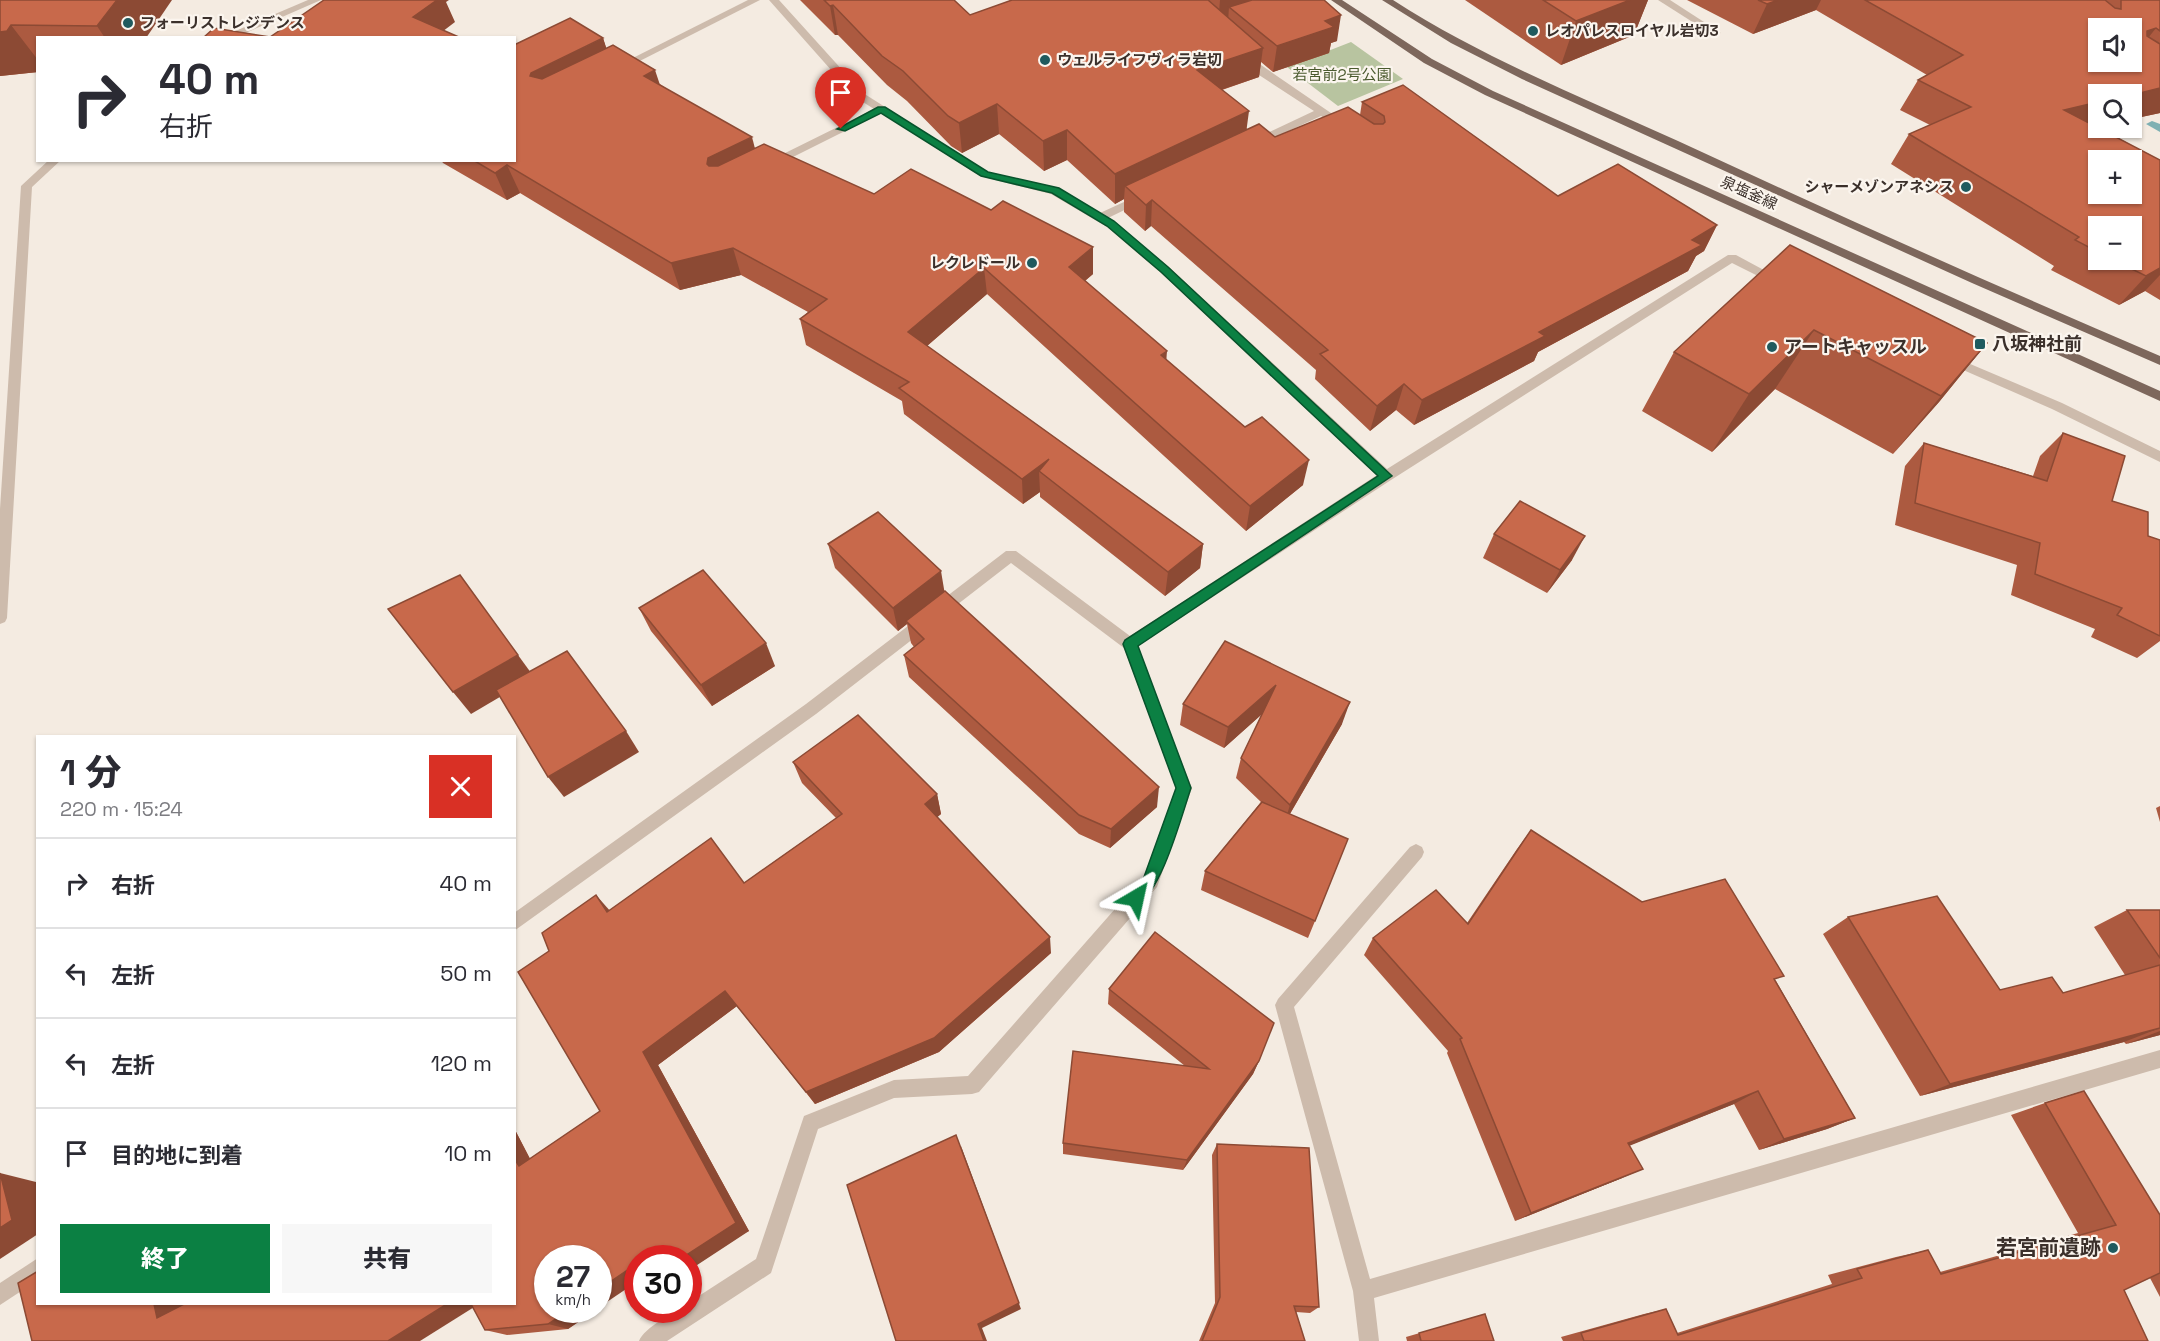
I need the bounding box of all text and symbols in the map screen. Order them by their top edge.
place label: フォーリストレジデンス [140,13,305,32]
marker: フォーリストレジデンス [121,16,135,30]
map controls [2088,18,2142,270]
button: sound [2088,18,2142,72]
place label: レオパレスロイヤル岩切3 [1545,21,1719,40]
marker: レオパレスロイヤル岩切3 [1526,24,1540,38]
place label: ウェルライフヴィラ岩切 [1057,50,1222,69]
text: 40 m [159,53,259,106]
marker: ウェルライフヴィラ岩切 [1038,53,1052,67]
icon: right [60,60,138,138]
park label: 若宮前2号公園 [1292,65,1392,84]
pin [815,67,866,129]
icon: arrive [824,76,857,109]
button: search [2088,84,2142,138]
text: 右折 [159,109,213,144]
button: + [2088,150,2142,204]
street label: 泉塩釜線 [1718,172,1780,213]
place label: シャーメゾンアネシス [1805,177,1954,196]
marker: シャーメゾンアネシス [1959,180,1973,194]
button: − [2088,216,2142,270]
place label: レクレドール [930,253,1020,272]
marker: レクレドール [1025,256,1039,270]
place label: 八坂神社前 [1992,332,2082,355]
place label: アートキャッスル [1784,335,1927,358]
marker: 八坂神社前 [1973,337,1987,351]
marker: アートキャッスル [1765,340,1779,354]
text: 1 分 [60,750,121,796]
button: close [429,755,492,818]
text: 220 m · 15:24 [60,796,183,822]
position arrow [1104,866,1168,930]
icon: right [60,867,93,900]
text: 40 m [440,869,492,897]
text: 右折 [111,871,155,899]
icon: left [60,957,93,990]
text: 50 m [440,959,492,987]
text: 左折 [111,961,155,989]
icon: left [60,1047,93,1080]
text: 120 m [431,1049,492,1077]
text: 左折 [111,1051,155,1079]
icon: arrive [60,1137,93,1170]
text: 10 m [444,1139,492,1167]
text: 目的地に到着 [111,1141,243,1169]
button: 終了 [60,1224,270,1293]
button: 共有 [282,1224,492,1293]
place label: 若宮前遺跡 [1996,1234,2101,1261]
marker: 若宮前遺跡 [2106,1241,2120,1255]
speed limit sign: 30 [624,1245,702,1323]
text: 27 [556,1257,590,1296]
text: km/h [555,1290,591,1309]

